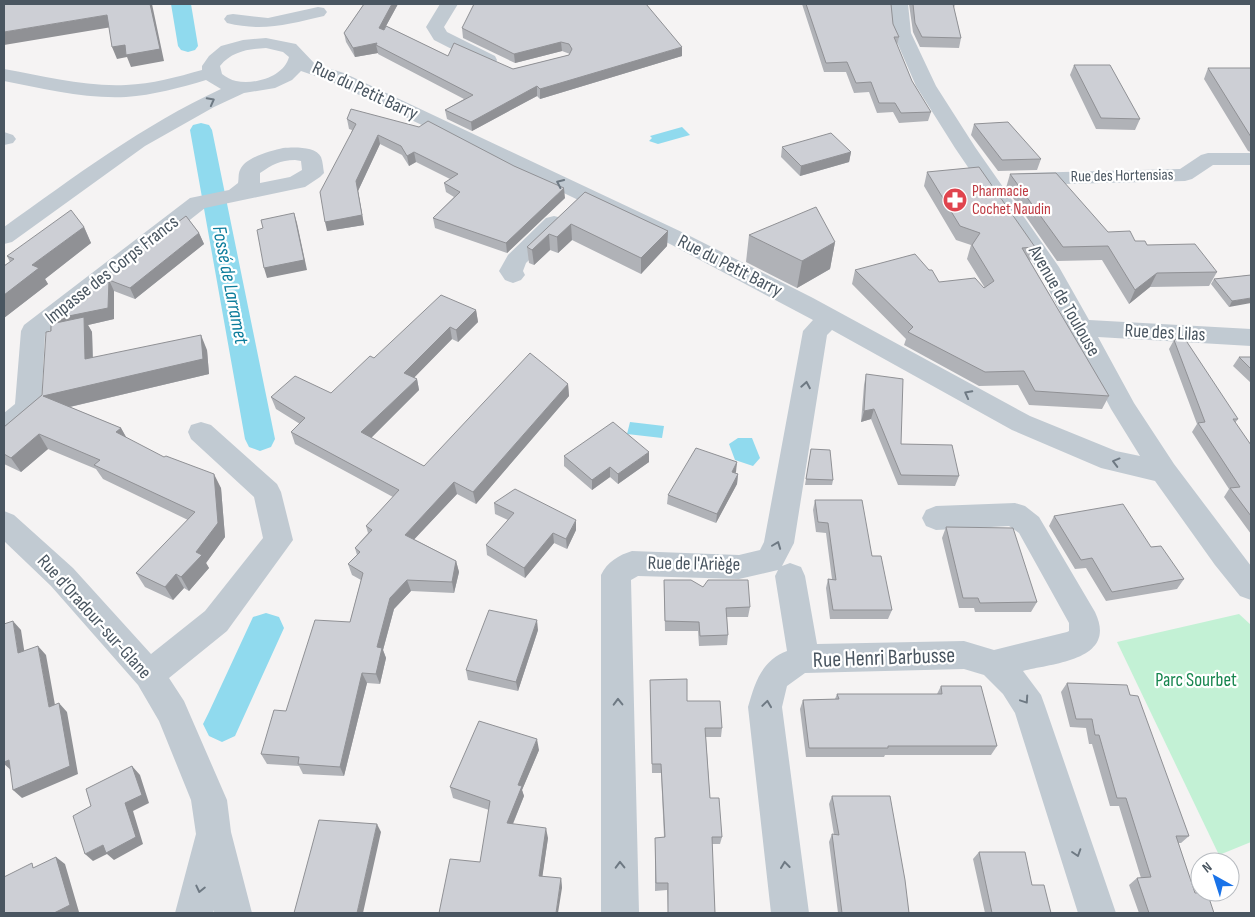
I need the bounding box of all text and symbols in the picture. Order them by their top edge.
street label: Rue du Petit Barry [308,56,422,126]
one-way arrow [206,97,215,107]
street label: Rue des Hortensias [1071,166,1174,186]
one-way arrow [556,179,565,190]
place label: Pharmacie Cochet Naudin [972,182,1051,219]
pharmacy icon: Pharmacie Cochet Naudin [942,187,968,213]
street label: Impasse des Corps Francs [41,211,183,329]
water label: Fossé de Larramet [207,224,253,347]
street label: Rue du Petit Barry [674,230,787,302]
street label: Avenue de Toulouse [1022,241,1105,361]
street label: Rue des Lilas [1124,319,1206,347]
one-way arrow [800,381,810,390]
one-way arrow [965,391,974,401]
one-way arrow [1112,457,1120,468]
one-way arrow [771,541,781,550]
street label: Rue d'Oradour-sur-Glane [32,550,156,684]
street label: Rue de l'Ariège [647,552,741,576]
street label: Rue Henri Barbusse [812,642,956,674]
park label: Parc Sourbet [1155,669,1237,692]
one-way arrow [1019,694,1028,703]
one-way arrow [613,698,623,706]
one-way arrow [761,699,772,707]
one-way arrow [1071,848,1081,857]
north arrow [1190,852,1240,902]
text: N [1199,858,1215,876]
one-way arrow [615,860,625,868]
one-way arrow [780,861,791,869]
one-way arrow [195,885,206,894]

